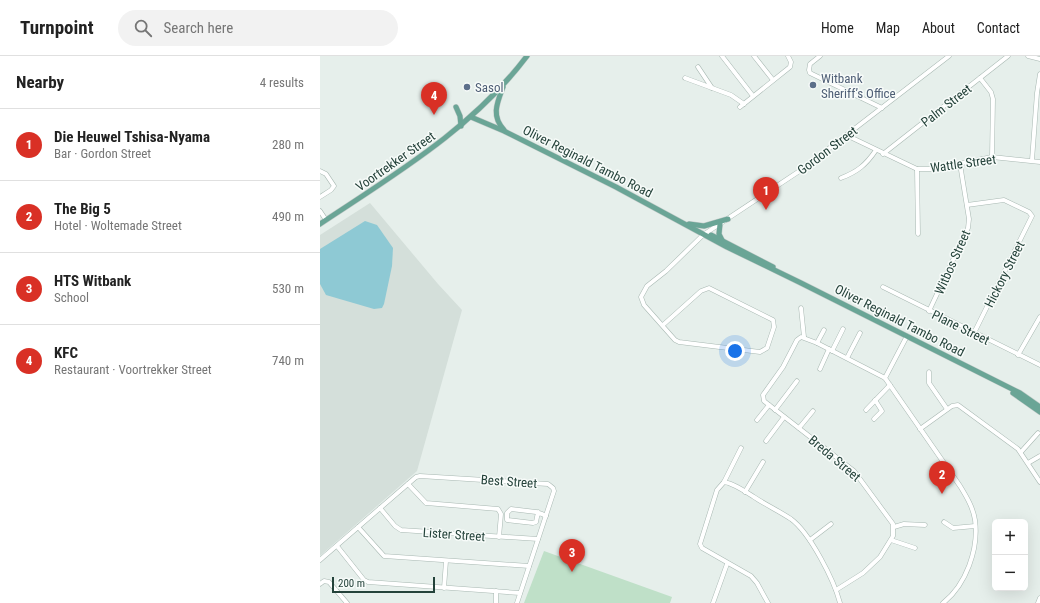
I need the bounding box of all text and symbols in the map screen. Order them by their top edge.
search box [118,10,398,46]
text: Turnpoint [20,16,94,39]
icon: search [132,17,154,39]
text: Search here [164,19,233,37]
text: Home [821,20,854,36]
text: Map [876,20,900,36]
text: About [922,20,955,36]
text: Contact [977,20,1020,36]
place label: Witbank Sheriff’s Office [821,71,896,101]
text: Nearby [16,72,64,92]
text: 4 results [260,75,304,90]
place label: Sasol [475,80,503,95]
marker: Witbank Sheriff’s Office [808,80,818,90]
street label: Palm Street [918,81,975,130]
pin: 4 [421,82,447,115]
marker: Sasol [462,82,472,92]
street label: Oliver Reginald Tambo Road [520,122,655,201]
street label: Gordon Street [795,123,860,178]
text: Die Heuwel Tshisa-Nyama [54,128,210,146]
street label: Voortrekker Street [353,128,438,194]
text: 1 [26,137,32,152]
text: 280 m [272,137,304,152]
text: Bar · Gordon Street [54,146,151,161]
street label: Wattle Street [929,151,997,176]
pin: 1 [753,177,779,210]
text: The Big 5 [54,200,111,218]
text: 2 [26,209,32,224]
text: 490 m [272,209,304,224]
text: Hotel · Woltemade Street [54,218,182,233]
street label: Witbos Street [932,227,973,297]
street label: Hickory Street [981,238,1028,310]
text: HTS Witbank [54,272,131,290]
text: 3 [26,281,32,296]
text: 530 m [272,281,304,296]
street label: Oliver Reginald Tambo Road [832,281,967,360]
text: School [54,290,89,305]
street label: Plane Street [930,307,992,348]
your location [725,341,745,361]
text: KFC [54,344,78,362]
text: 4 [26,353,32,368]
text: 740 m [272,353,304,368]
text: Restaurant · Voortrekker Street [54,362,212,377]
street label: Breda Street [806,432,864,485]
pin: 2 [929,461,955,494]
street label: Best Street [480,472,538,491]
map controls [992,519,1028,591]
button: + [992,519,1028,555]
street label: Lister Street [422,525,486,544]
pin: 3 [559,539,585,572]
button: − [992,555,1028,591]
scale bar [332,575,435,594]
text: 200 m [338,577,365,590]

